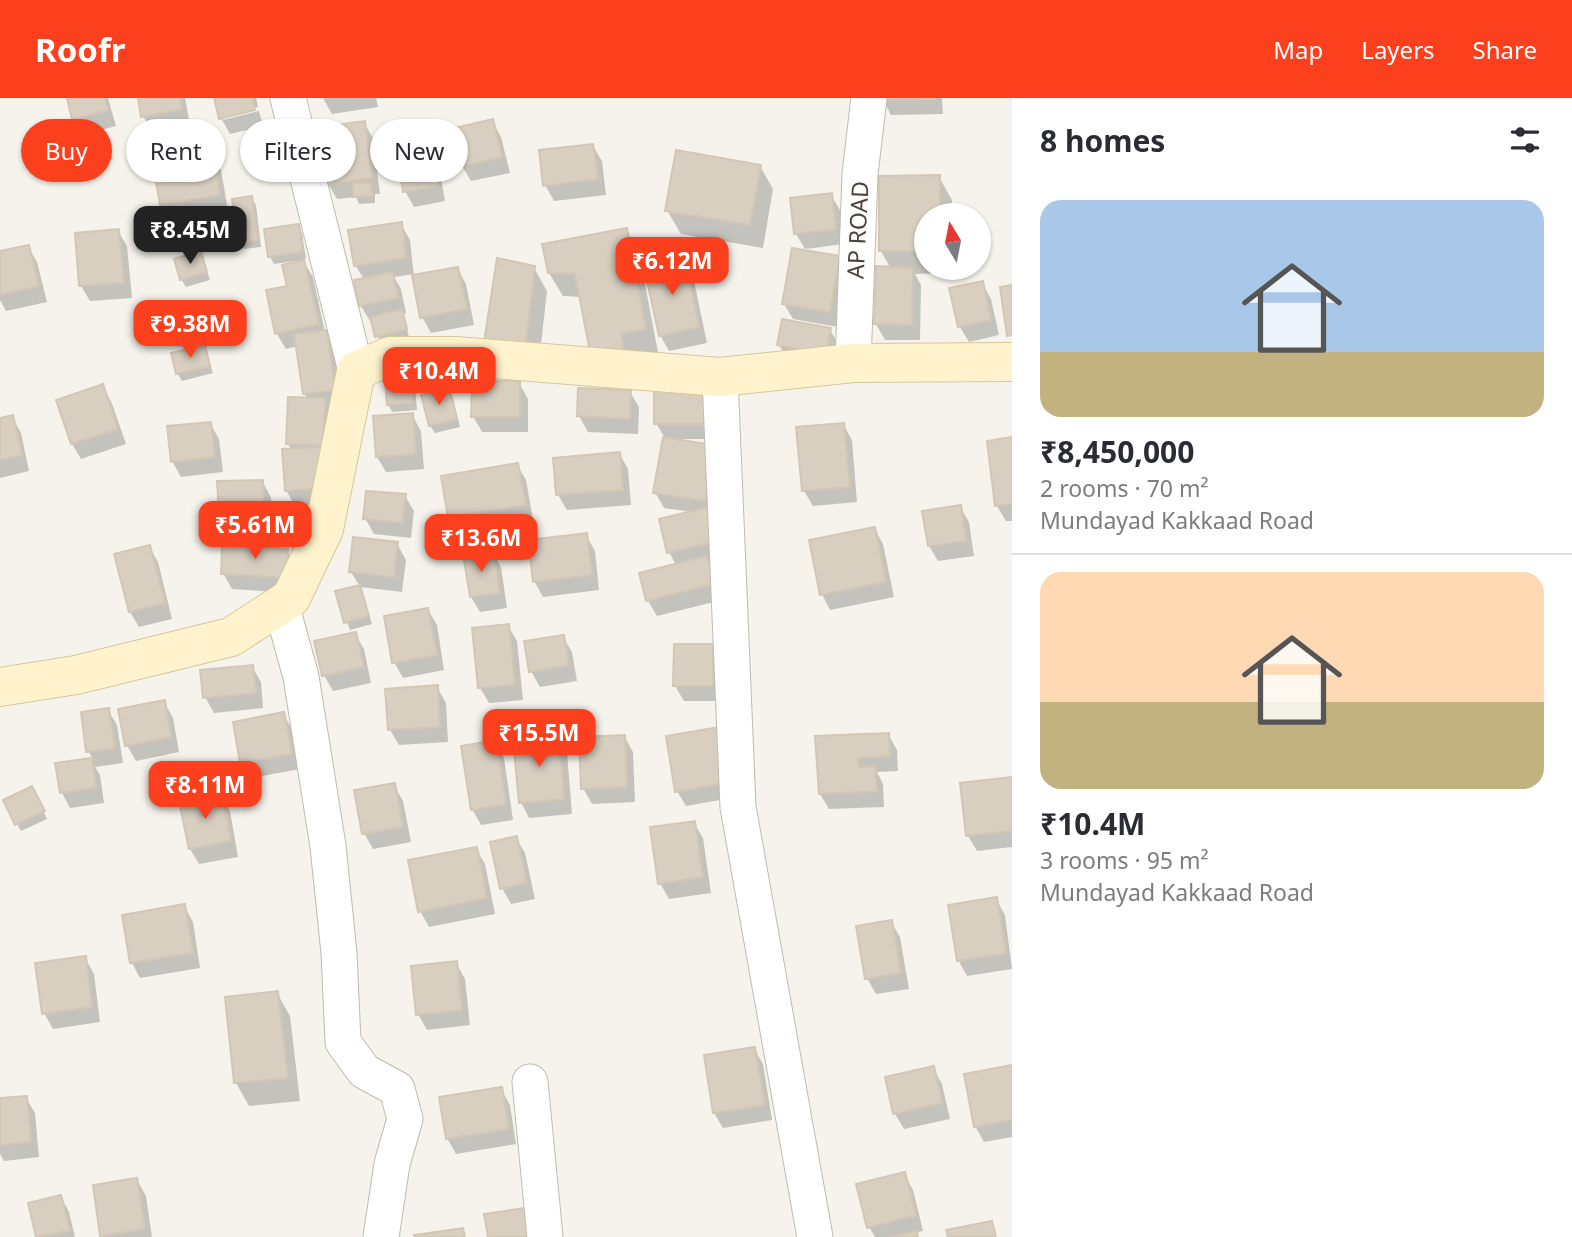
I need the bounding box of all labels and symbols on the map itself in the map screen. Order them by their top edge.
street label: AP ROAD [838,180,876,280]
north arrow [914,203,990,280]
pin: ₹8.45M [133,206,247,266]
pin: ₹6.12M [615,238,729,297]
pin: ₹9.38M [133,300,247,360]
pin: ₹10.4M [382,348,496,407]
pin: ₹5.61M [198,502,312,561]
pin: ₹13.6M [424,514,538,574]
pin: ₹15.5M [482,710,596,769]
pin: ₹8.11M [148,762,262,821]

